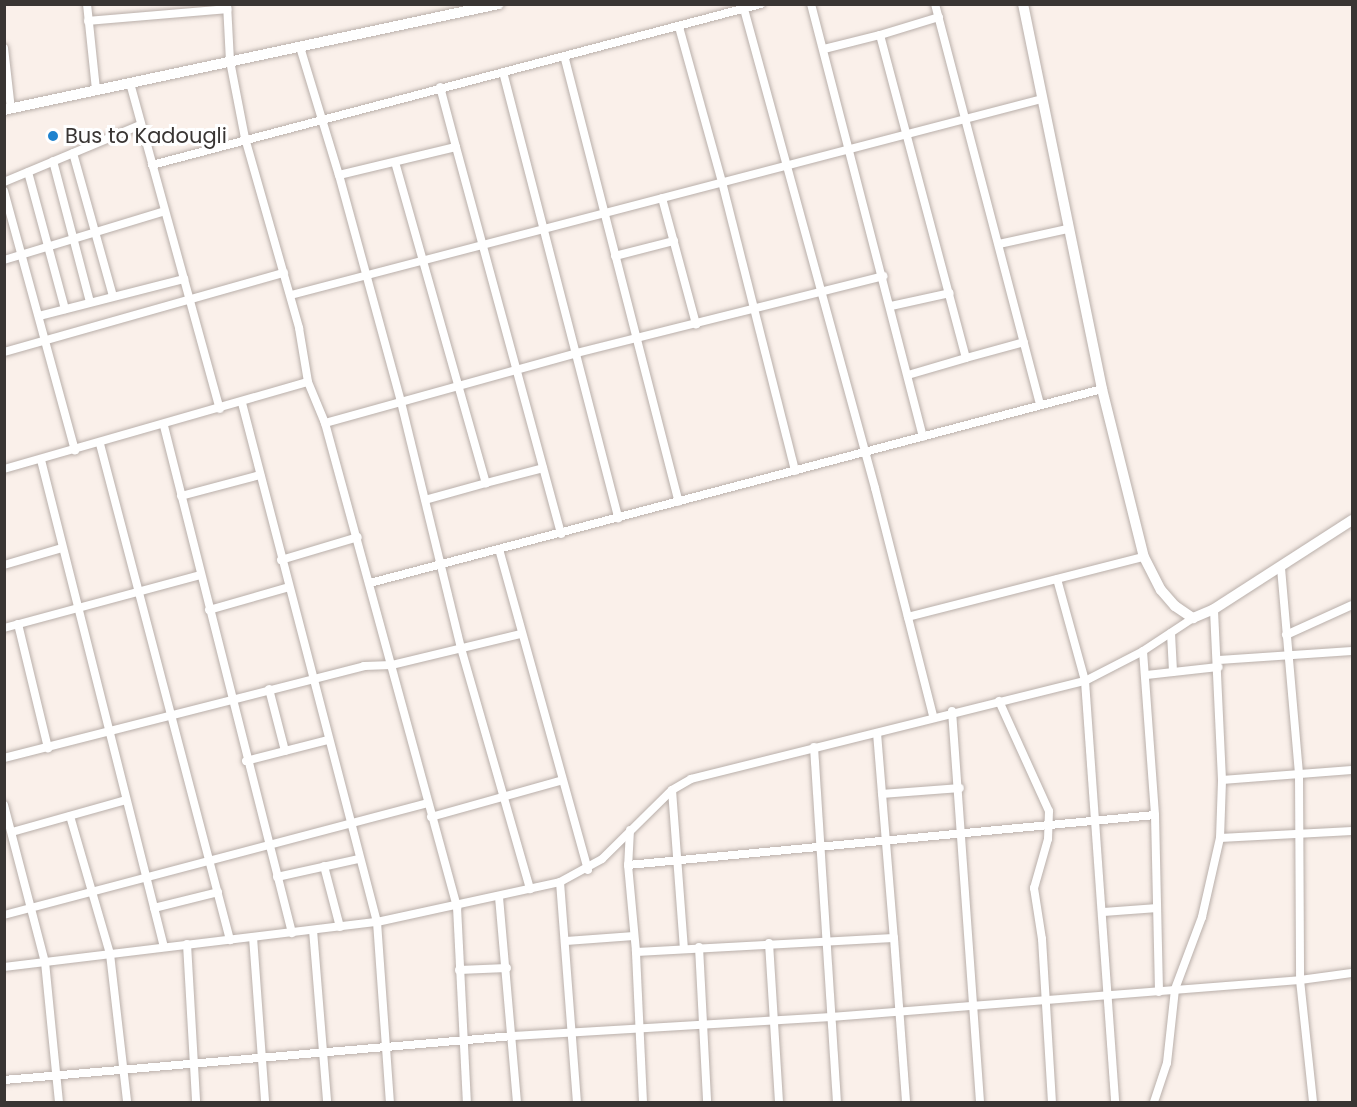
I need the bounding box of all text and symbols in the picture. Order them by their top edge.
place label: Bus to Kadougli [65,123,227,149]
marker: Bus to Kadougli [46,129,60,143]

